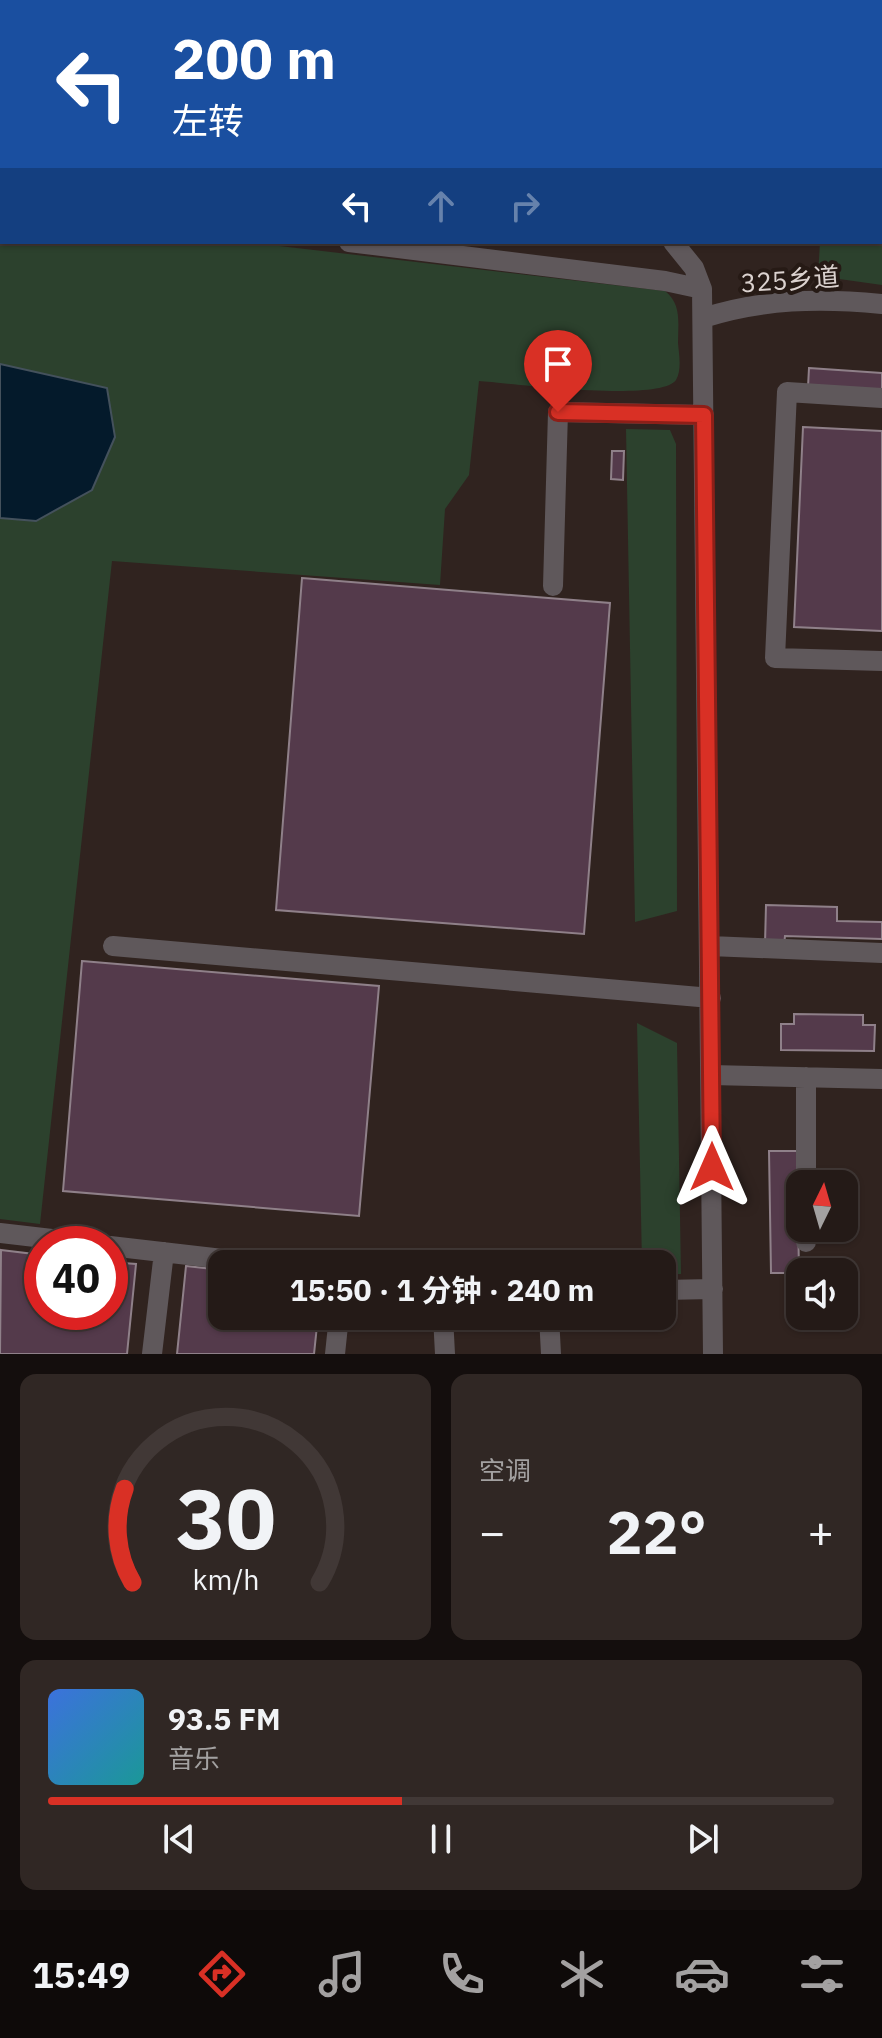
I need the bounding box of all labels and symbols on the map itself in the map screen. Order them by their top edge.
street label: 325乡道 [739,259,840,299]
pin [524,330,592,412]
position arrow [670,1125,754,1209]
north arrow [786,1170,858,1242]
speed limit sign: 40 [24,1226,128,1330]

